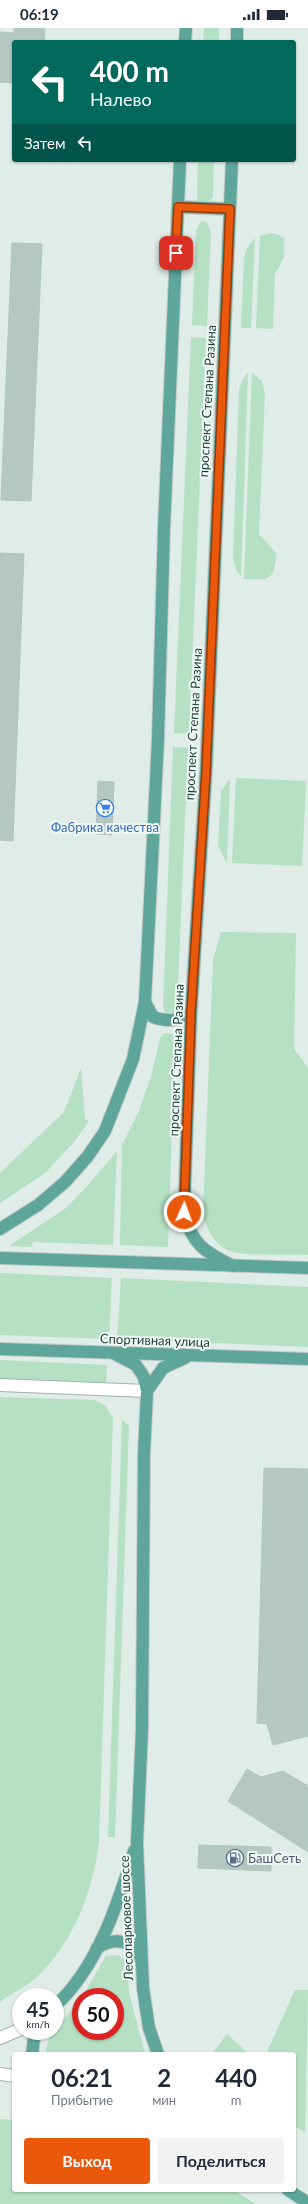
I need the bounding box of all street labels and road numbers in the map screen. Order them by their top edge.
street label: проспект Степана Разина [195,324,219,478]
street label: проспект Степана Разина [181,647,205,801]
street label: проспект Степана Разина [165,983,187,1137]
street label: Спортивная улица [100,1330,210,1350]
street label: Лесопарковое шоссе [116,1855,136,1982]

